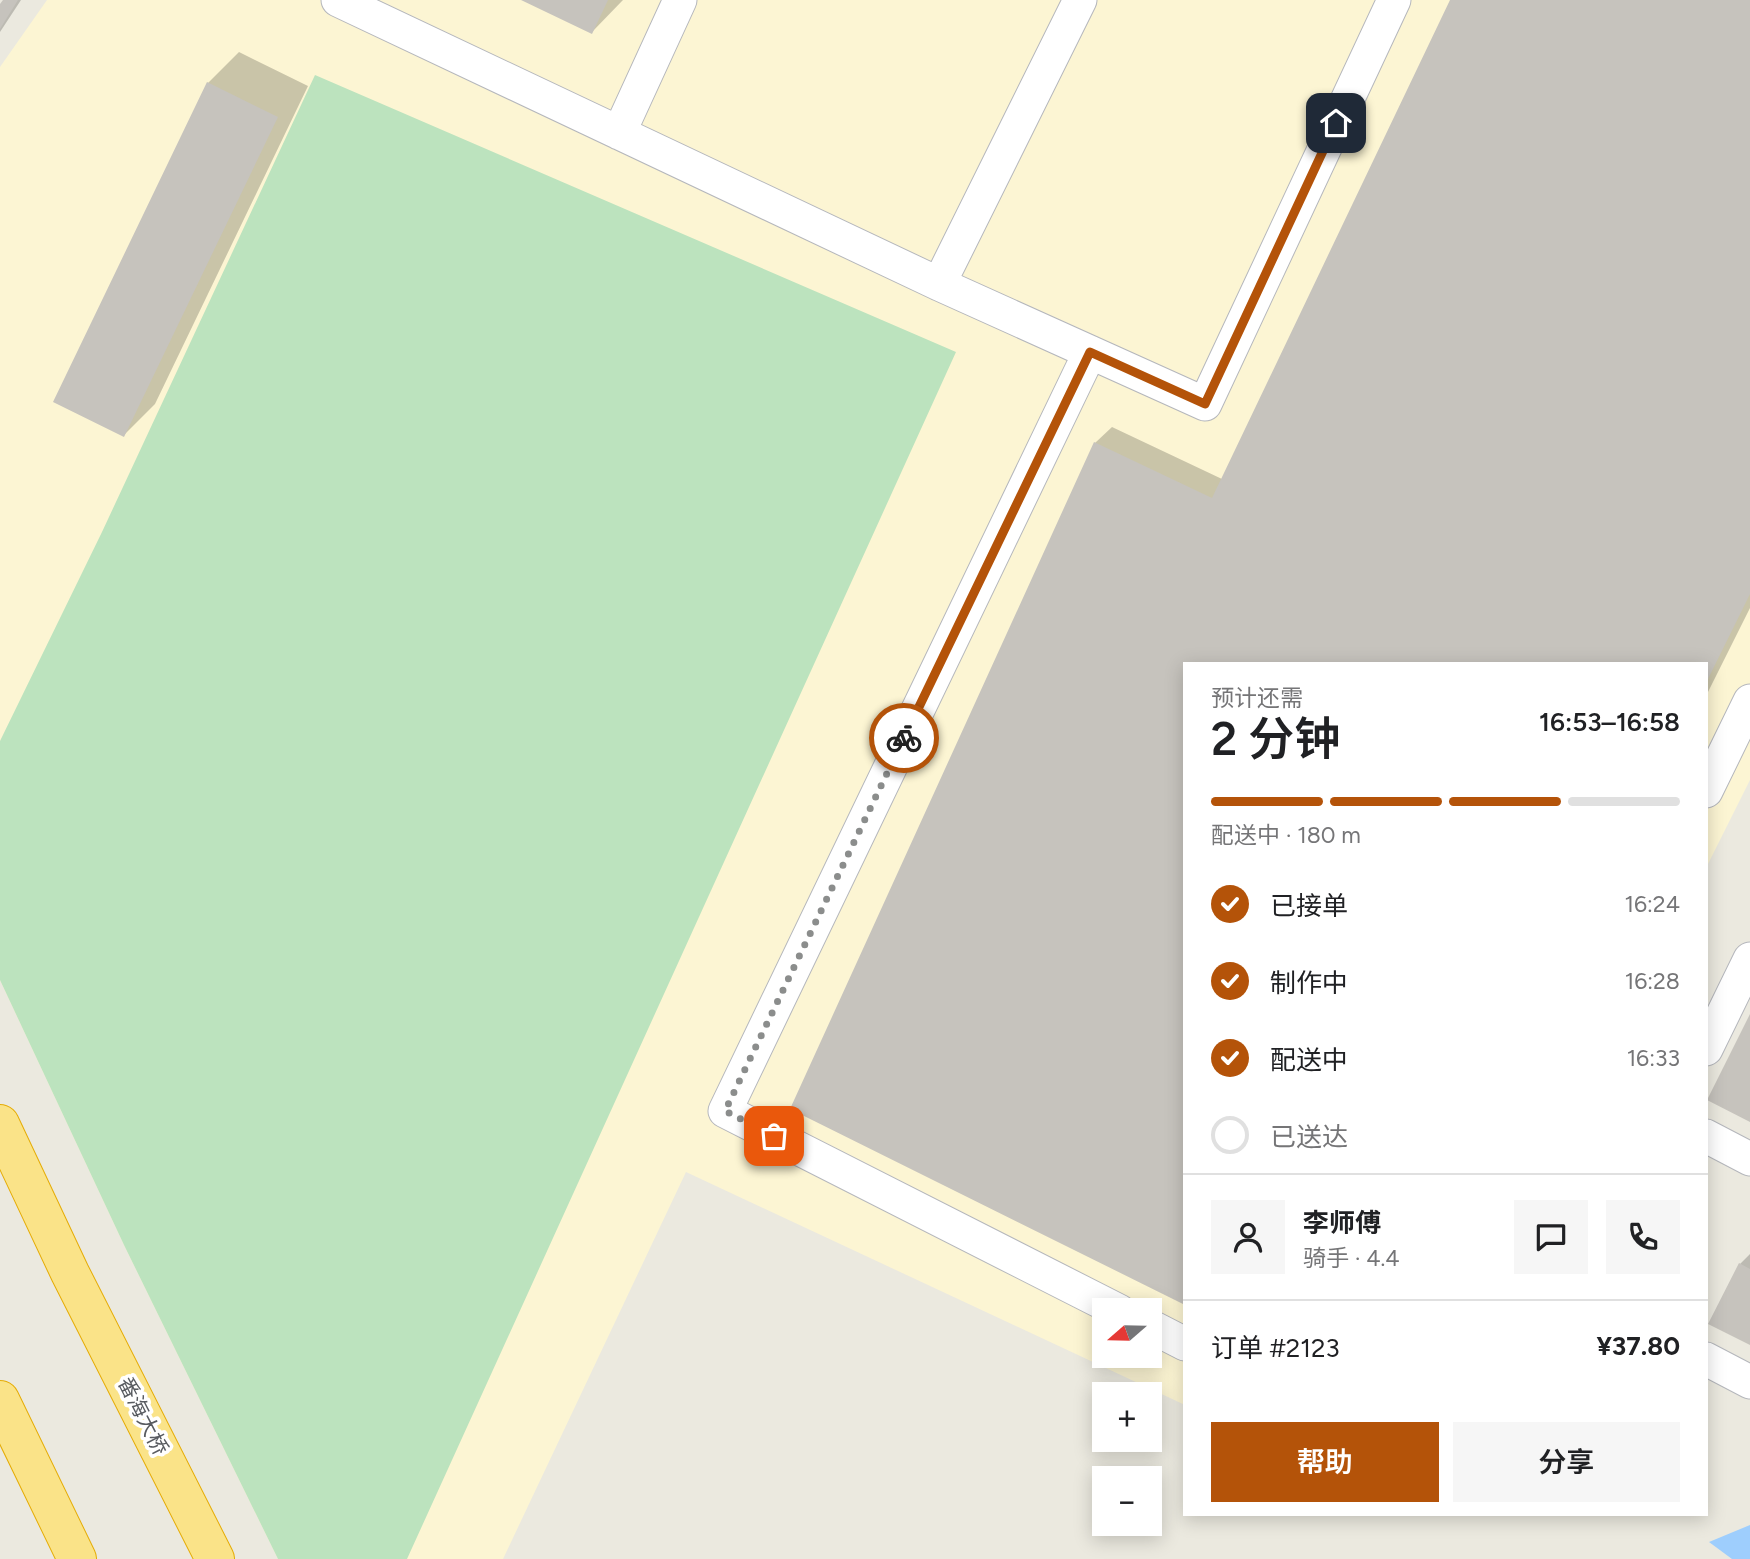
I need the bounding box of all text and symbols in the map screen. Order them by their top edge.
pin [1306,93,1366,153]
icon: home [1317,104,1355,142]
text: 预计还需 [1211,684,1303,712]
courier [869,703,939,773]
text: 16:53–16:58 [1539,706,1680,738]
text: 2 分钟 [1211,711,1340,767]
icon: bike [885,719,923,757]
text: 配送中 · 180 m [1211,821,1361,849]
icon: check [1211,885,1249,923]
text: 已接单 [1270,890,1348,922]
text: 16:24 [1625,890,1680,918]
icon: check [1211,962,1249,1000]
text: 制作中 [1270,967,1348,999]
text: 16:28 [1625,967,1680,995]
icon: check [1211,1039,1249,1077]
text: 配送中 [1270,1044,1348,1076]
text: 16:33 [1627,1044,1680,1072]
pin [744,1106,804,1166]
icon: bag [755,1117,793,1155]
text: 已送达 [1270,1121,1348,1153]
button: person [1211,1200,1285,1274]
button: chat [1514,1200,1588,1274]
button: phone [1606,1200,1680,1274]
text: 李师傅 [1303,1207,1381,1239]
text: 骑手 · 4.4 [1303,1244,1400,1272]
north arrow [1092,1298,1162,1368]
map controls [1092,1298,1162,1536]
text: ¥37.80 [1596,1330,1680,1362]
text: 订单 #2123 [1211,1332,1340,1364]
street label: 番海大桥 [113,1373,174,1459]
button: + [1092,1382,1162,1452]
button: 帮助 [1211,1422,1439,1502]
button: 分享 [1453,1422,1680,1502]
button: − [1092,1466,1162,1536]

